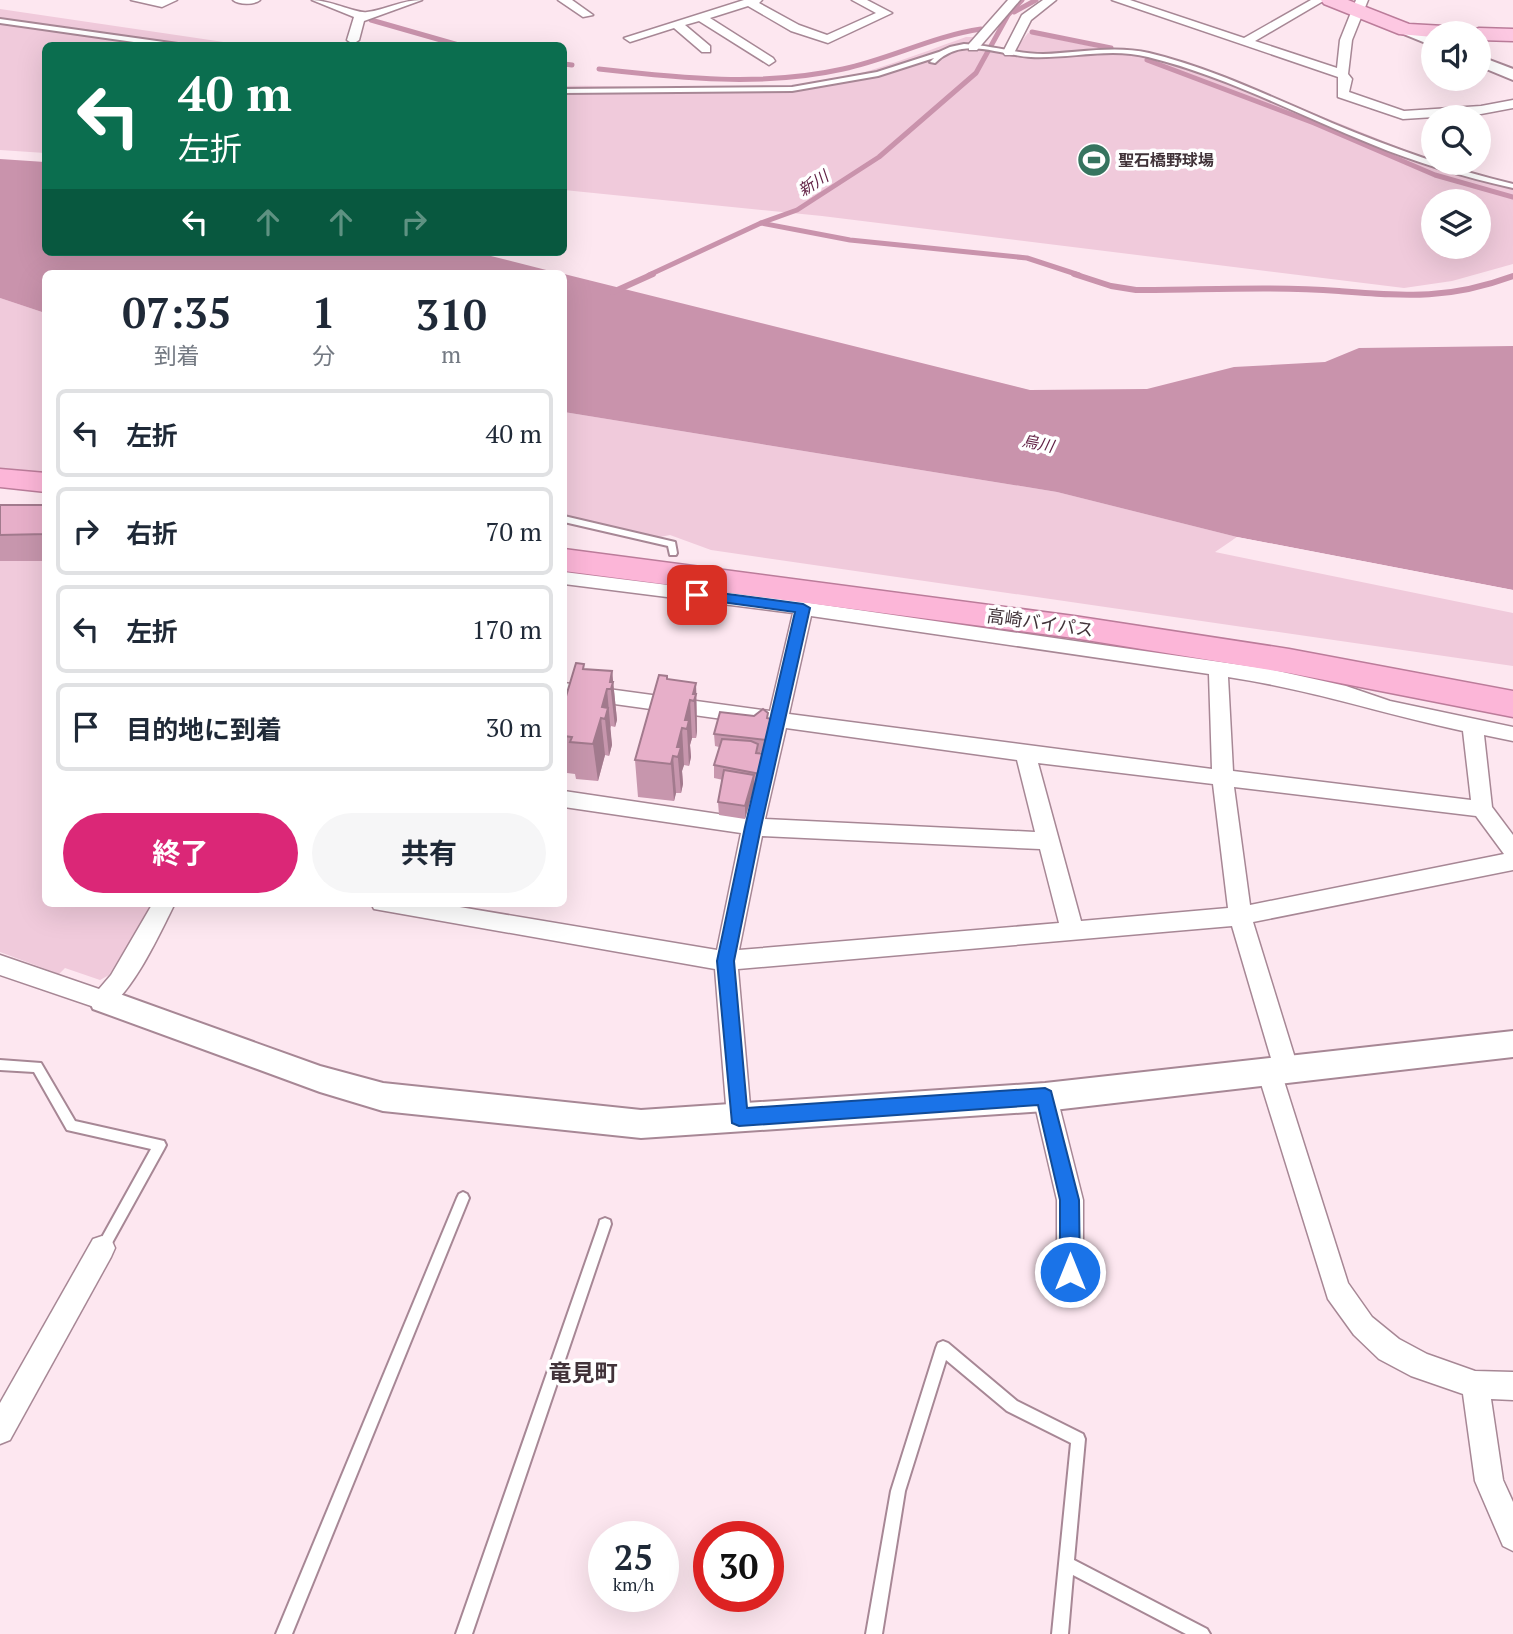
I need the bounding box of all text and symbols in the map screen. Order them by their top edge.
map controls [1421,21,1491,259]
button: sound [1421,21,1491,91]
text: 40 m [178,60,292,125]
icon: left [63,70,154,161]
button: search [1421,105,1491,175]
text: 左折 [178,127,242,169]
sports icon: 聖石橋野球場 [1075,141,1113,179]
place label: 聖石橋野球場 [1118,149,1214,171]
water label: 新川 [794,164,834,201]
button: layers [1421,189,1491,259]
icon: left [176,203,214,241]
icon: ahead [249,203,287,241]
icon: ahead [322,203,360,241]
icon: right [395,203,433,241]
text: 07:35 [122,284,232,340]
text: 1 [312,284,335,340]
text: 310 [416,286,487,342]
text: m [441,339,461,370]
text: 到着 [154,340,200,371]
text: 分 [312,340,335,371]
icon: left [67,414,105,452]
text: 40 m [486,416,542,450]
text: 左折 [126,418,178,452]
water label: 烏川 [1020,429,1058,457]
icon: right [67,512,105,550]
text: 70 m [486,514,542,548]
text: 右折 [126,516,178,550]
pin [667,565,727,625]
icon: arrive [678,576,716,614]
street label: 高崎バイパス [985,603,1095,641]
icon: left [67,610,105,648]
text: 170 m [472,612,542,646]
text: 左折 [126,614,178,648]
icon: arrive [67,708,105,746]
text: 30 m [486,710,542,744]
text: 目的地に到着 [126,712,282,746]
button: 終了 [63,813,298,893]
button: 共有 [312,813,546,893]
position arrow [1033,1235,1107,1309]
district label: 竜見町 [549,1357,618,1388]
speed limit sign: 30 [693,1521,784,1612]
text: 25 [614,1534,653,1580]
text: km/h [613,1572,654,1596]

